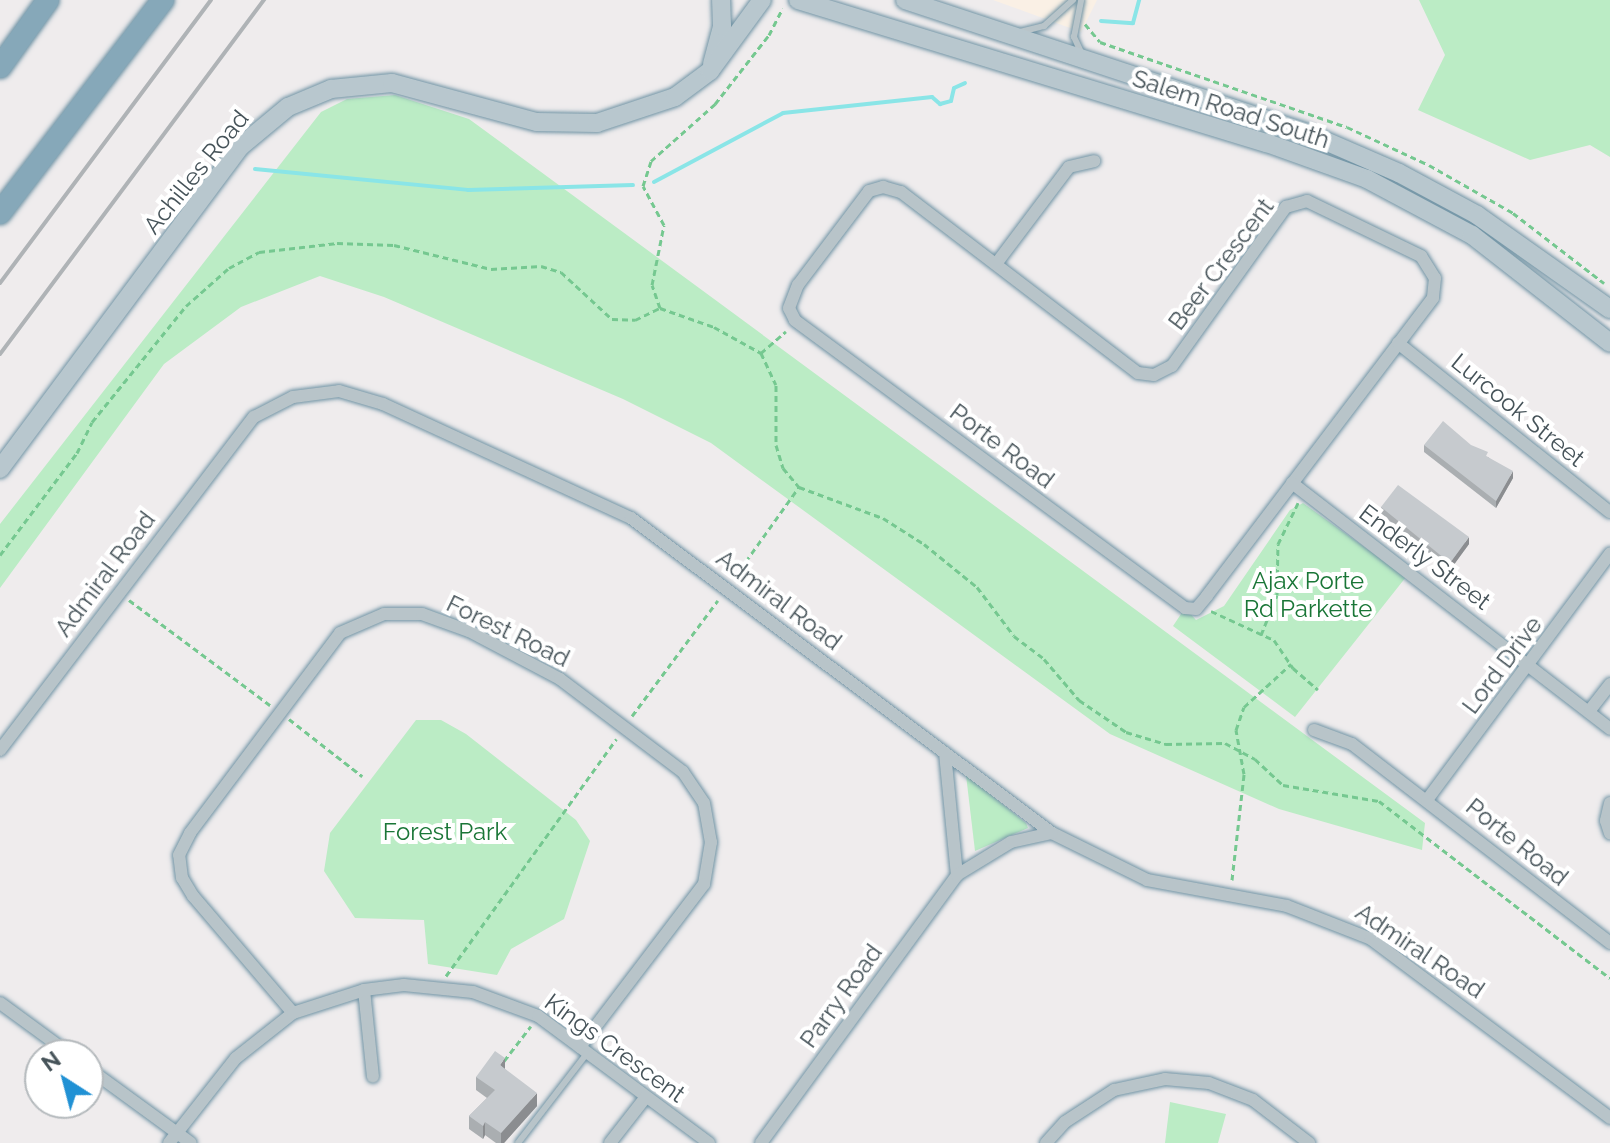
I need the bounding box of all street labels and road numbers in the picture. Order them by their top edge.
street label: Salem Road South [1129,64,1333,154]
street label: Achilles Road [137,104,255,240]
street label: Beer Crescent [1162,192,1280,336]
street label: Lurcook Street [1446,347,1590,473]
street label: Porte Road [944,397,1060,495]
street label: Enderly Street [1353,498,1497,616]
street label: Admiral Road [48,506,162,642]
street label: Admiral Road [711,543,847,657]
street label: Forest Road [442,589,574,673]
street label: Lord Drive [1456,611,1548,719]
street label: Porte Road [1460,792,1574,892]
street label: Admiral Road [1350,897,1490,1005]
street label: Parry Road [794,938,888,1054]
street label: Kings Crescent [539,987,691,1109]

